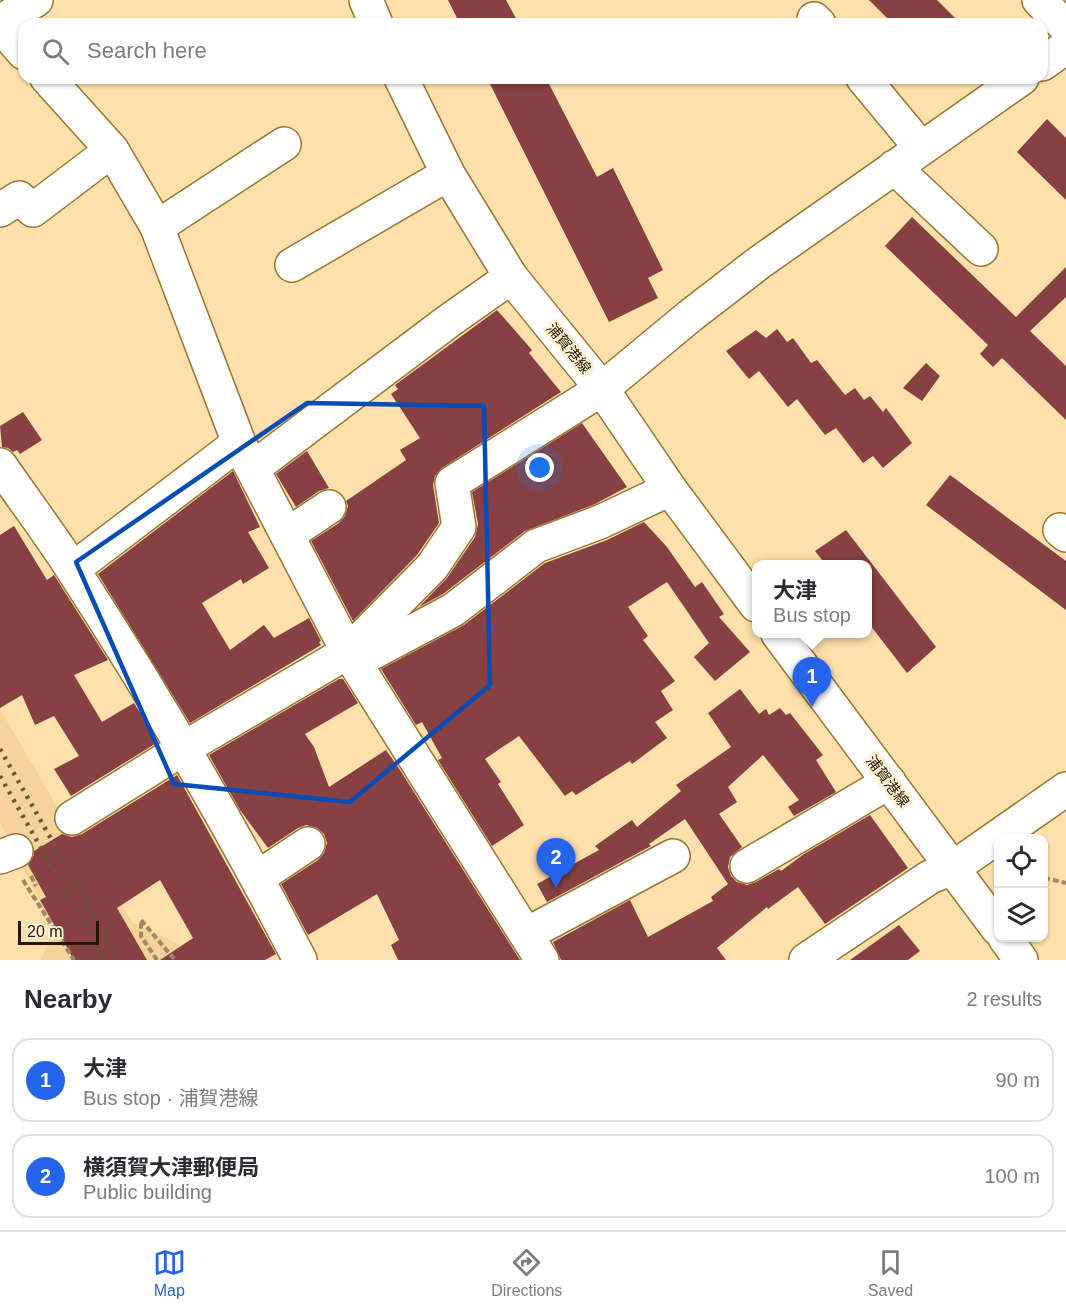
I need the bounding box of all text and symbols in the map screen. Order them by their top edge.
search box [18,18,1048,84]
icon: search [39,35,72,68]
text: Search here [87,38,207,63]
street label: 浦賀港線 [544,319,594,377]
your location [525,453,554,482]
popup [752,560,872,638]
text: 大津 [773,578,817,603]
text: Bus stop [773,604,851,626]
pin: 1 [792,658,832,707]
street label: 浦賀港線 [863,752,913,810]
map controls [994,834,1048,942]
button: locate [994,834,1048,888]
pin: 2 [536,838,576,888]
button: layers [994,888,1048,942]
scale bar [18,918,99,946]
text: 20 m [27,923,63,940]
text: Nearby [24,984,112,1014]
text: 2 results [966,988,1042,1010]
text: 大津 [83,1056,127,1081]
text: 1 [40,1069,51,1091]
text: 90 m [996,1069,1040,1091]
text: Bus stop · 浦賀港線 [83,1087,259,1109]
text: 横須賀大津郵便局 [83,1155,259,1180]
text: 2 [40,1165,51,1187]
text: 100 m [984,1165,1040,1187]
text: Public building [83,1181,212,1203]
tab: Map [153,1246,186,1300]
tab: Directions [491,1246,562,1300]
tab: Saved [868,1246,913,1300]

